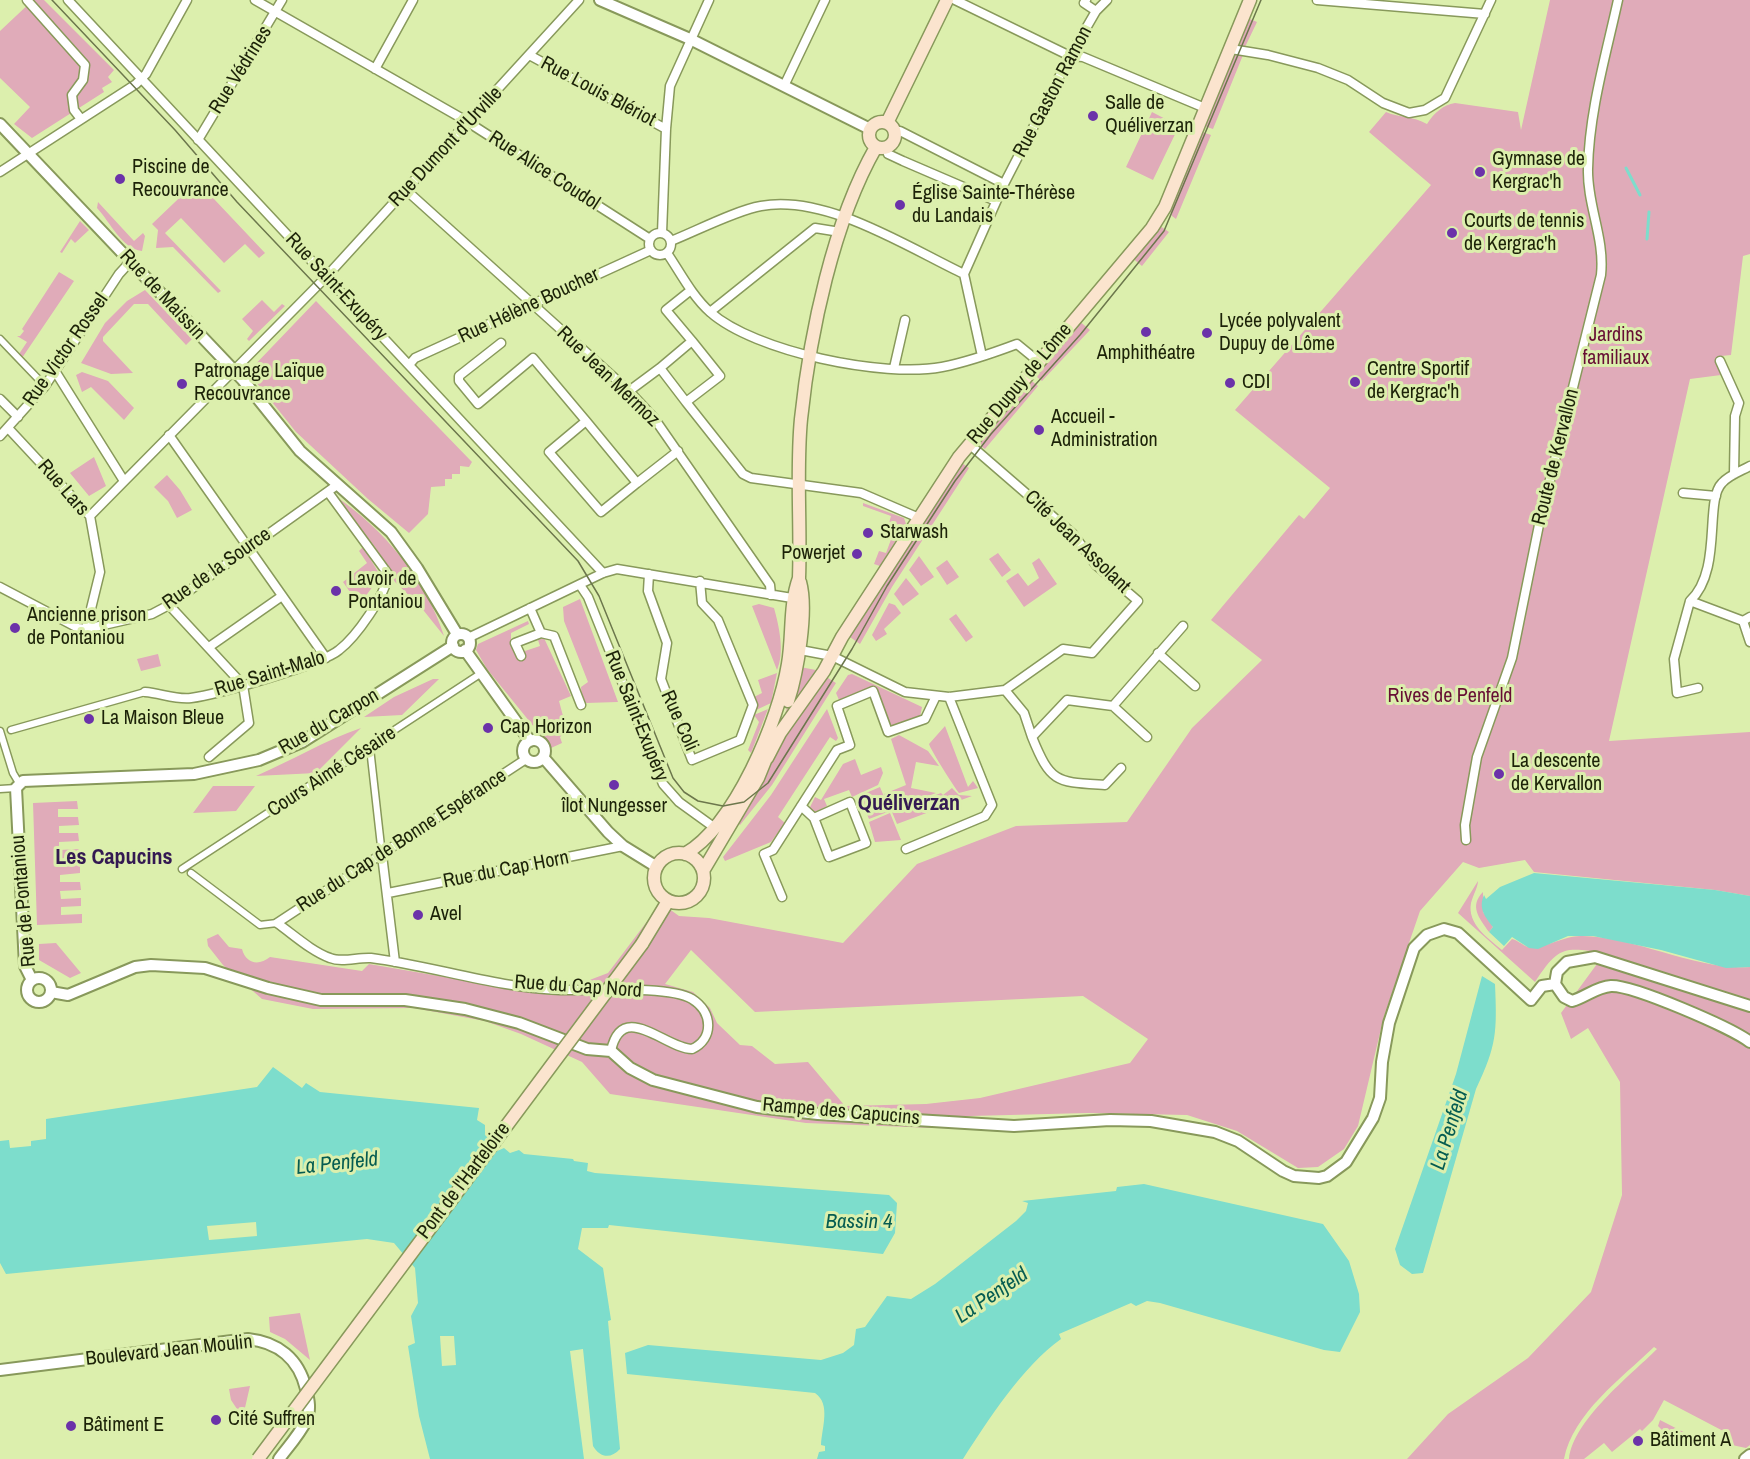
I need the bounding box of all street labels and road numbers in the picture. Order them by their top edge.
street label: Rue Védrines [204,22,278,118]
street label: Rue Gaston Ramon [1008,22,1098,162]
street label: Rue Louis Blériot [536,52,660,132]
street label: Rue Dumont d'Urville [384,82,508,212]
street label: Rue Alice Coudol [484,126,604,216]
street label: Rue Saint-Exupéry [280,228,392,346]
street label: Rue de Maissin [114,245,210,345]
street label: Rue Hélène Boucher [455,263,603,349]
street label: Rue Victor Rossel [18,289,114,411]
street label: Rue Dupuy de Lôme [962,319,1078,449]
street label: Rue Jean Mermoz [551,322,665,432]
street label: Route de Kervallon [1527,386,1585,528]
street label: Rue Lars [32,455,94,521]
street label: Cité Jean Assolant [1019,486,1135,598]
street label: Rue de la Source [158,523,276,615]
street label: Rue Saint-Malo [212,646,328,702]
street label: Rue Saint-Exupéry [599,647,673,785]
street label: Rue du Carpon [275,684,383,760]
street label: Rue Coli [655,687,703,755]
street label: Cours Aimé Césaire [263,721,401,823]
street label: Rue du Cap de Bonne Espérance [293,764,511,918]
street label: Rue de Pontaniou [6,834,42,968]
street label: Rue du Cap Horn [441,846,571,894]
street label: Rue du Cap Nord [514,971,642,1003]
street label: Rampe des Capucins [761,1093,921,1131]
street label: Pont de l'Harteloire [412,1118,516,1244]
street label: Boulevard Jean Moulin [84,1330,254,1372]

